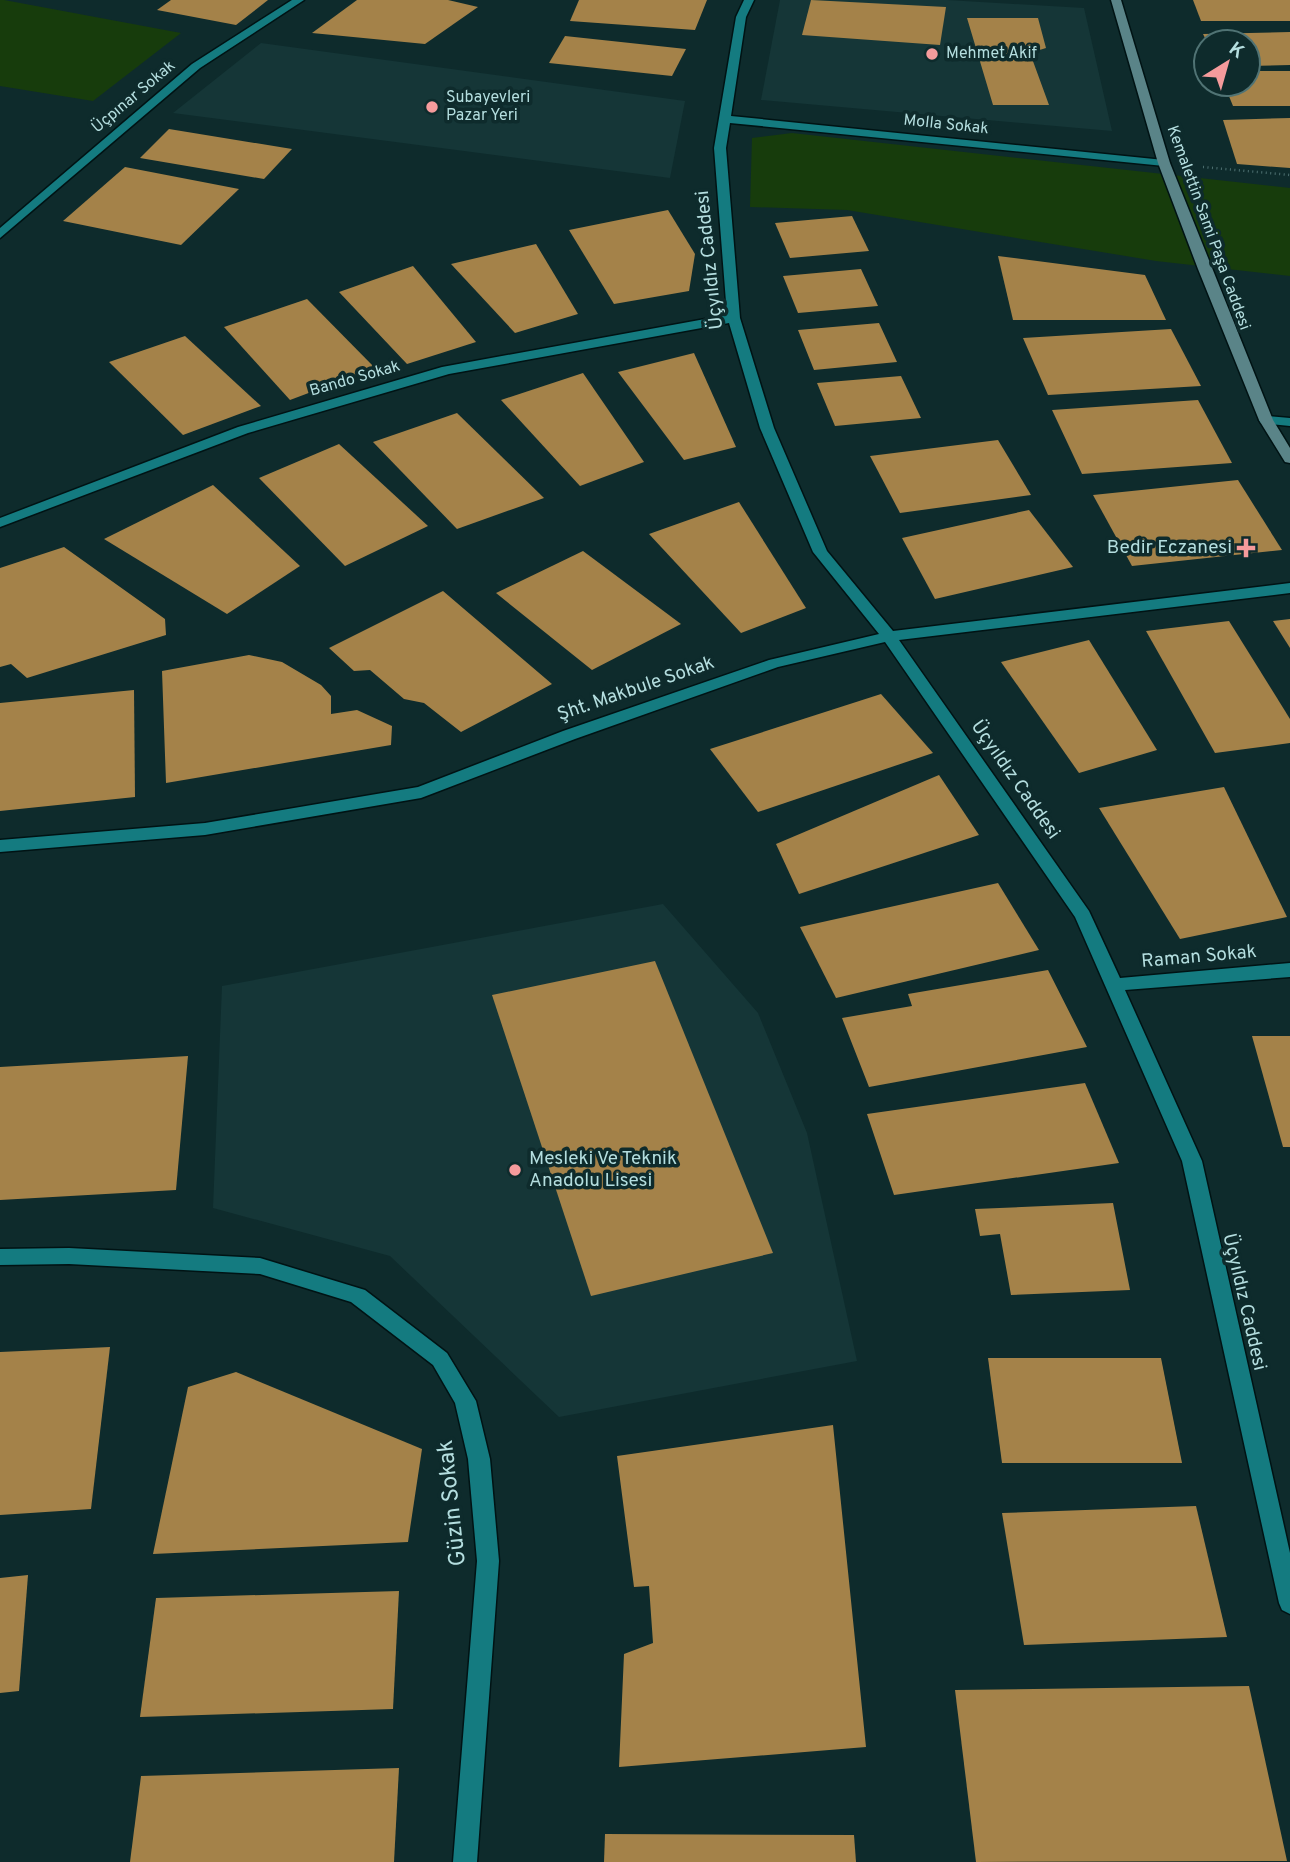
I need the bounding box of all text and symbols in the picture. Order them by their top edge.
north arrow [1192,28,1262,98]
text: K [1223,37,1249,65]
place label: Mehmet Akif [946,44,1038,64]
marker: Mehmet Akif [924,46,940,62]
street label: Üçpınar Sokak [87,55,180,138]
place label: Subayevleri Pazar Yeri [446,88,530,126]
marker: Subayevleri Pazar Yeri [424,99,440,115]
street label: Molla Sokak [902,111,990,139]
street label: Kemalettin Sami Paşa Caddesi [1162,123,1254,333]
street label: Üçyıldız Caddesi [690,189,729,331]
street label: Bando Sokak [307,357,403,401]
place label: Bedir Eczanesi [1107,536,1232,560]
marker: Bedir Eczanesi [1238,540,1254,556]
street label: Şht. Makbule Sokak [554,651,718,727]
street label: Üçyıldız Caddesi [965,715,1066,844]
street label: Raman Sokak [1140,940,1258,974]
place label: Mesleki Ve Teknik Anadolu Lisesi [529,1147,677,1193]
marker: Mesleki Ve Teknik Anadolu Lisesi [507,1162,523,1178]
street label: Üçyıldız Caddesi [1217,1231,1272,1373]
street label: Güzin Sokak [432,1438,474,1568]

